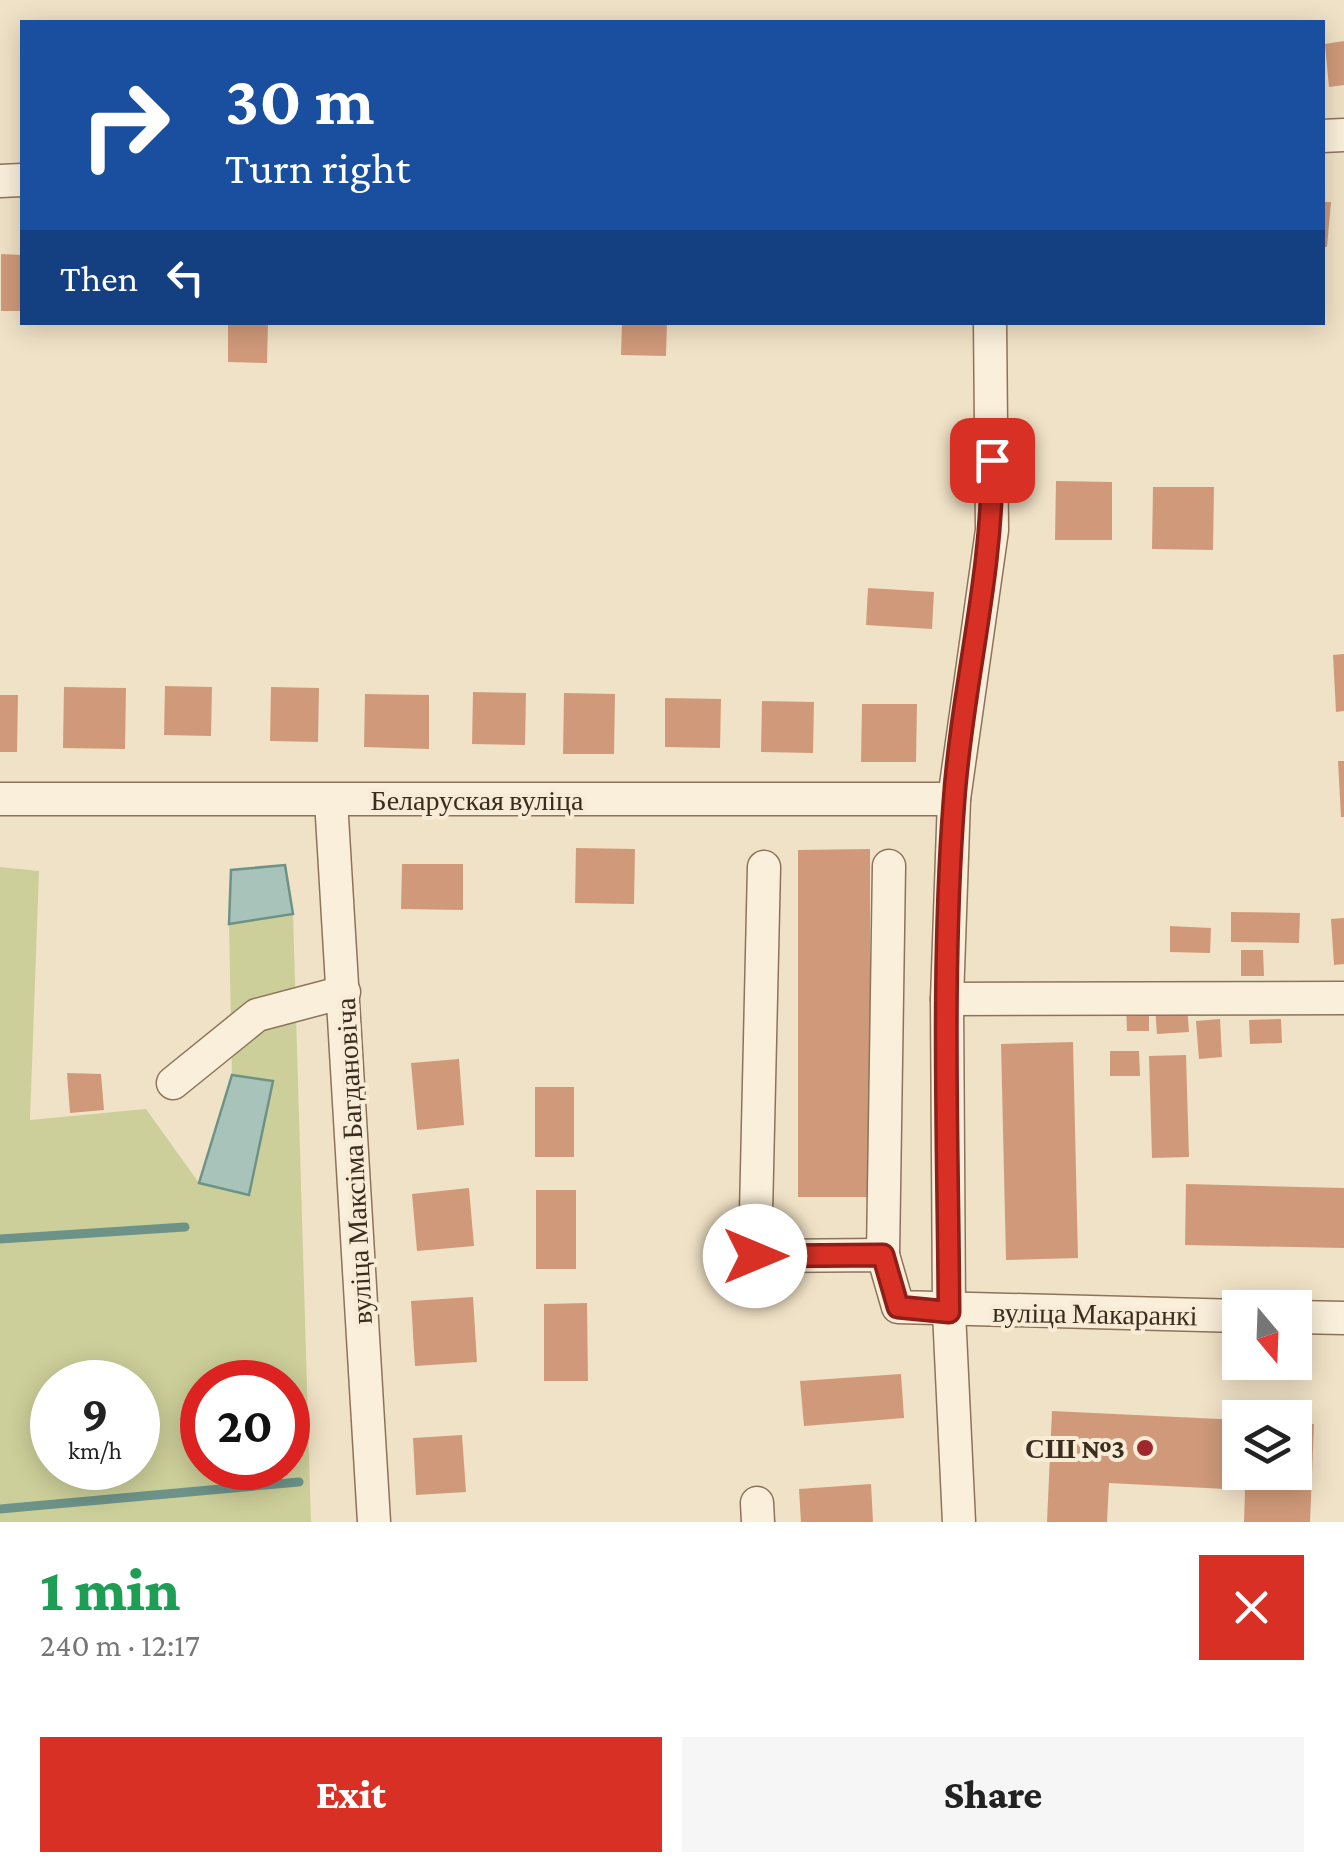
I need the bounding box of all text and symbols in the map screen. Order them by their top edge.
icon: right [60,60,190,190]
text: 30 m [225,61,374,139]
text: Turn right [225,143,410,193]
icon: left [158,250,213,305]
text: Then [60,257,138,299]
pin [950,418,1035,503]
icon: arrive [965,433,1020,488]
street label: Беларуская вуліца [371,785,584,816]
street label: вуліца Максіма Багдановіча [330,996,378,1325]
position arrow [703,1204,807,1308]
north arrow [1222,1290,1312,1380]
map controls [1222,1290,1312,1490]
street label: вуліца Макаранкі [992,1297,1198,1331]
speed limit sign: 20 [180,1360,310,1490]
text: 9 [81,1385,109,1441]
button: layers [1222,1400,1312,1490]
place label: СШ №3 [1025,1433,1125,1464]
text: km/h [68,1437,122,1464]
marker: СШ №3 [1134,1437,1156,1459]
button: close [1199,1555,1304,1660]
text: 1 min [40,1556,180,1623]
text: 240 m · 12:17 [40,1627,200,1663]
button: Exit [40,1737,662,1852]
button: Share [682,1737,1304,1852]

